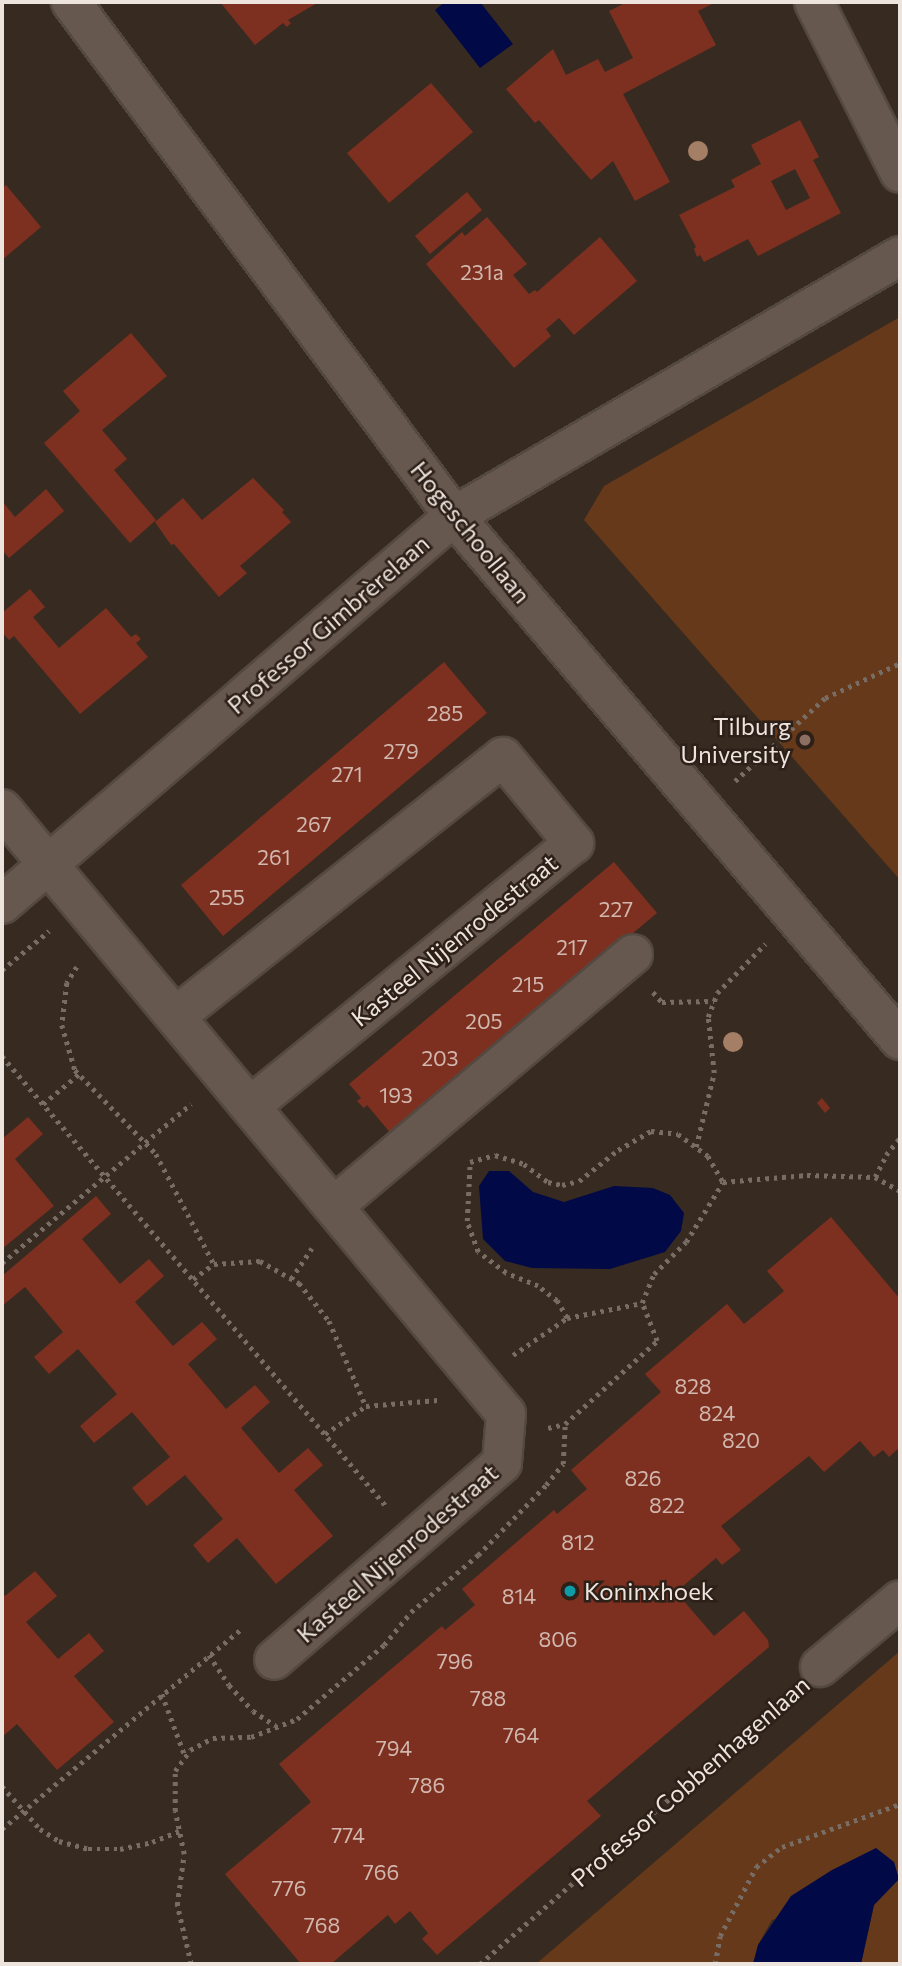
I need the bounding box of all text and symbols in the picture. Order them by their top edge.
house number: 231a [460,259,504,285]
street label: Hogeschoollaan [405,455,537,609]
street label: Professor Gimbrèrelaan [221,529,435,719]
house number: 285 [427,700,463,726]
place label: Tilburg University [680,712,791,768]
marker: Tilburg University [797,732,813,748]
house number: 279 [383,738,419,764]
house number: 271 [331,761,363,787]
house number: 267 [296,811,332,837]
house number: 261 [257,844,291,870]
street label: Kasteel Nijenrodestraat [345,848,563,1032]
house number: 255 [209,884,245,910]
house number: 227 [599,896,633,922]
house number: 217 [556,934,588,960]
house number: 215 [512,971,544,997]
house number: 205 [465,1008,503,1034]
house number: 203 [421,1045,459,1071]
house number: 193 [379,1082,413,1108]
house number: 828 [674,1373,712,1399]
house number: 824 [699,1400,735,1426]
house number: 820 [722,1427,760,1453]
street label: Kasteel Nijenrodestraat [291,1458,503,1648]
house number: 826 [624,1465,662,1491]
house number: 822 [649,1492,685,1518]
house number: 812 [561,1529,595,1555]
place label: Koninxhoek [584,1577,714,1605]
house number: 814 [502,1583,536,1609]
marker: Koninxhoek [562,1583,578,1599]
house number: 806 [538,1626,578,1652]
house number: 796 [437,1648,473,1674]
street label: Professor Cobbenhagenlaan [565,1670,815,1892]
house number: 788 [470,1685,506,1711]
house number: 764 [503,1722,539,1748]
house number: 794 [376,1735,412,1761]
house number: 786 [409,1772,445,1798]
house number: 774 [331,1822,365,1848]
house number: 766 [363,1859,399,1885]
house number: 776 [272,1875,306,1901]
house number: 768 [304,1912,340,1938]

